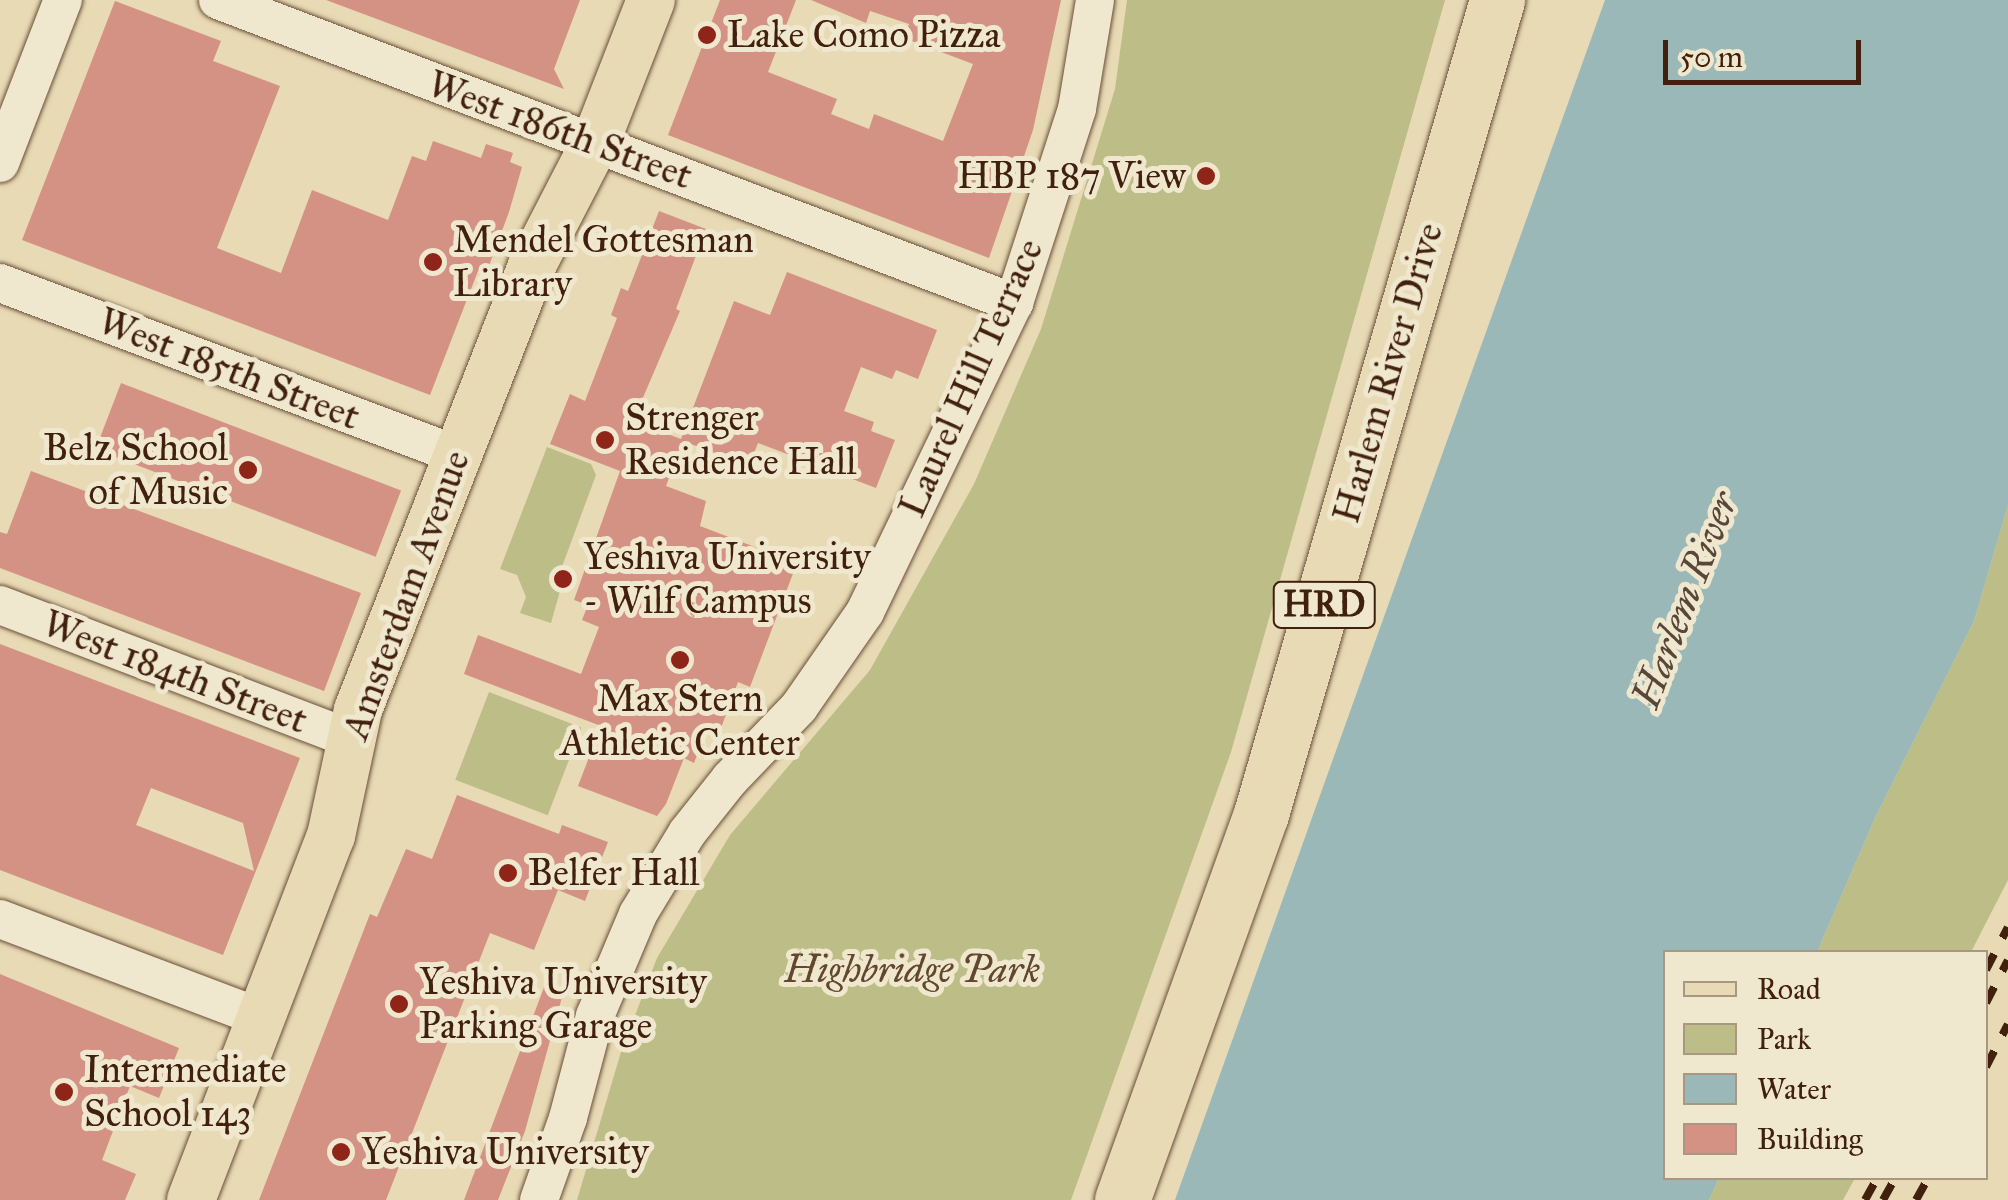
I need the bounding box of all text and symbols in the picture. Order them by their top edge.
place label: Lake Como Pizza [727,12,1000,58]
scale bar [1668,20,1866,82]
marker: Lake Como Pizza [696,24,718,46]
text: 50 m [1680,39,1743,75]
street label: West 186th Street [422,61,698,199]
place label: HBP 187 View [957,153,1186,199]
marker: HBP 187 View [1195,165,1217,187]
place label: Mendel Gottesman Library [453,217,754,306]
street label: Harlem River Drive [1323,218,1453,528]
street label: Laurel Hill Terrace [889,232,1053,524]
marker: Mendel Gottesman Library [422,251,444,273]
street label: West 185th Street [92,298,366,440]
place label: Strenger Residence Hall [625,395,856,484]
place label: Belz School of Music [43,425,228,514]
marker: Strenger Residence Hall [594,429,616,451]
street label: Amsterdam Avenue [333,444,479,746]
marker: Belz School of Music [237,459,259,481]
water label: Harlem River [1622,485,1748,715]
place label: Yeshiva University - Wilf Campus [583,534,871,624]
marker: Yeshiva University - Wilf Campus [552,568,574,590]
road number: HRD [1272,575,1376,635]
street label: West 184th Street [36,601,314,743]
marker: Max Stern Athletic Center [669,649,691,671]
place label: Max Stern Athletic Center [560,676,800,766]
place label: Belfer Hall [528,850,699,896]
marker: Belfer Hall [497,862,519,884]
park label: Highbridge Park [784,947,1040,993]
legend [1663,950,1988,1180]
place label: Yeshiva University Parking Garage [419,959,707,1048]
text: Road [1757,971,1821,1007]
marker: Yeshiva University Parking Garage [388,993,410,1015]
text: Park [1757,1021,1811,1057]
place label: Intermediate School 143 [84,1047,287,1136]
text: Water [1757,1071,1831,1107]
marker: Intermediate School 143 [53,1081,75,1103]
text: Building [1757,1121,1863,1157]
place label: Yeshiva University [361,1129,649,1175]
marker: Yeshiva University [330,1141,352,1163]

